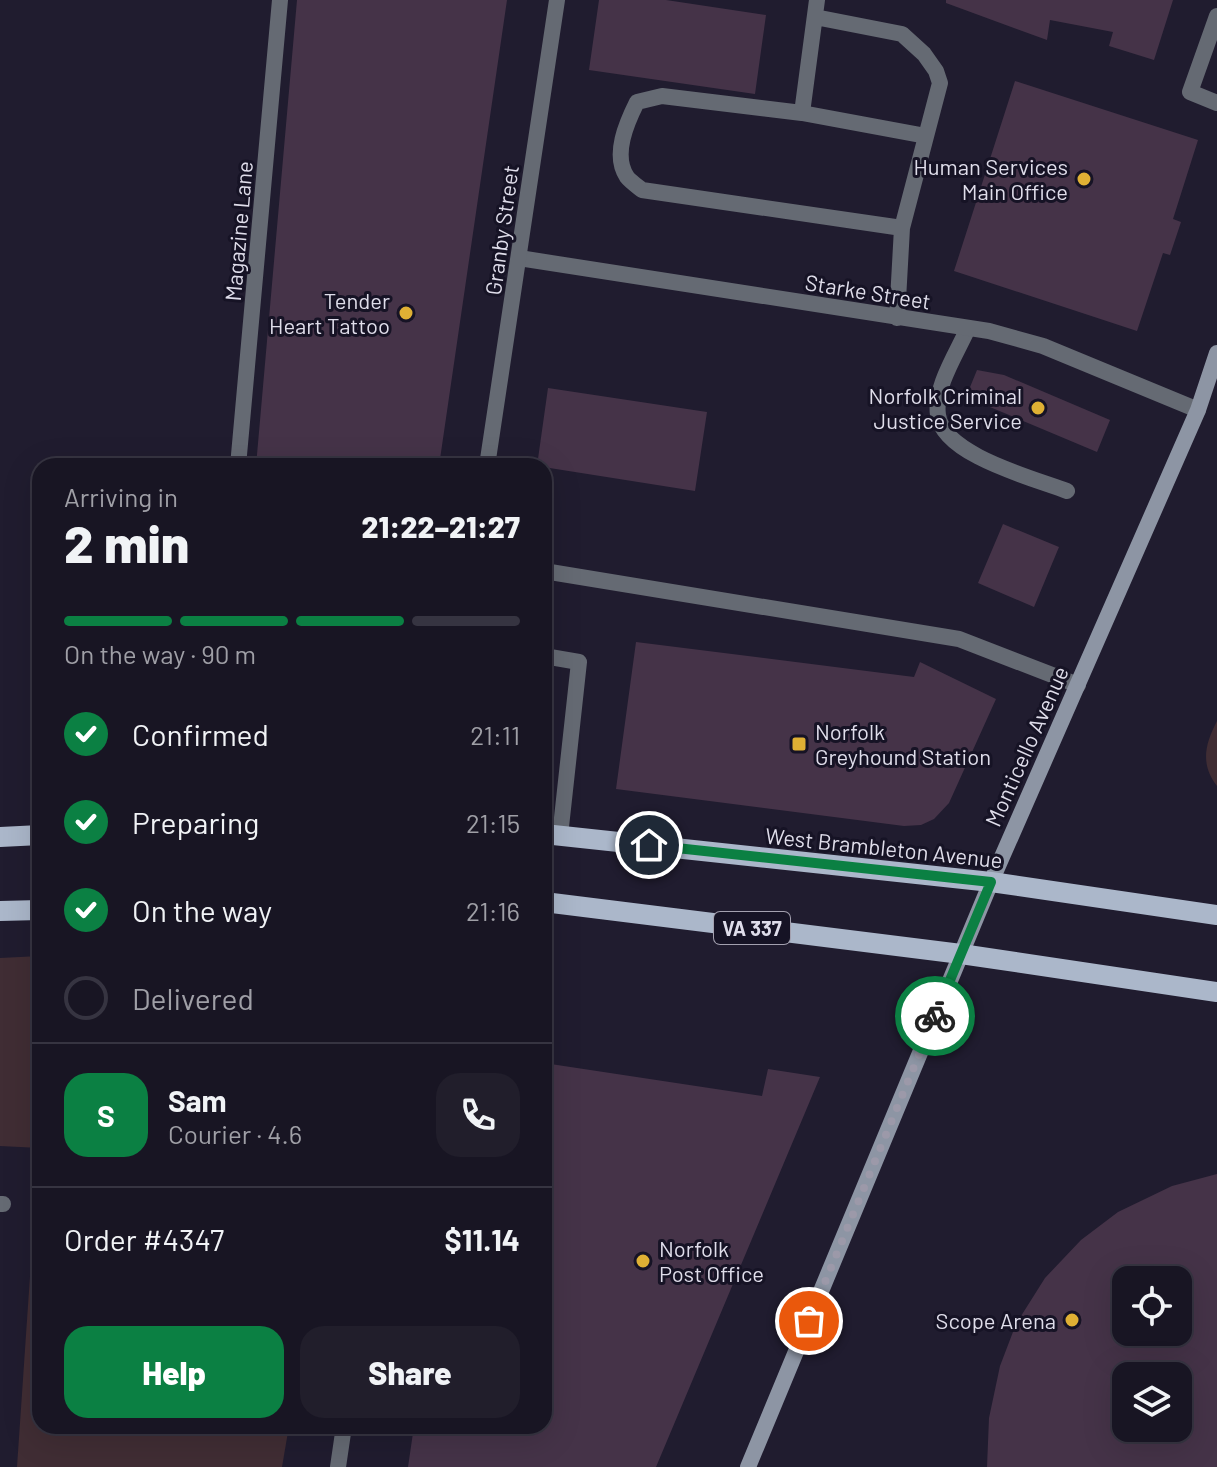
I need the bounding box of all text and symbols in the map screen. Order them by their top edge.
place label: Human Services Main Office [913,153,1068,204]
street label: Magazine Lane [219,160,257,302]
street label: Granby Street [479,163,523,297]
marker: Human Services Main Office [1075,170,1093,188]
street label: Starke Street [803,268,933,314]
place label: Tender Heart Tattoo [269,287,390,338]
marker: Tender Heart Tattoo [397,304,415,322]
place label: Norfolk Criminal Justice Service [869,382,1022,433]
marker: Norfolk Criminal Justice Service [1029,399,1047,417]
text: Arriving in [64,481,178,512]
text: 21:22–21:27 [362,508,520,544]
text: 2 min [64,511,189,573]
text: On the way · 90 m [64,638,256,669]
street label: Monticello Avenue [979,662,1073,830]
icon: check [64,712,108,756]
text: Confirmed [132,716,269,752]
place label: Norfolk Greyhound Station [815,718,991,769]
text: 21:11 [470,719,520,750]
marker: Norfolk Greyhound Station [790,735,808,753]
icon: check [64,800,108,844]
text: Preparing [132,804,259,840]
text: 21:15 [466,807,520,838]
pin [615,811,683,879]
street label: West Brambleton Avenue [764,822,1004,872]
icon: home [627,823,671,867]
icon: check [64,888,108,932]
text: On the way [132,892,272,928]
text: 21:16 [466,895,520,926]
road number: VA 337 [714,912,790,944]
courier [895,976,975,1056]
text: Delivered [132,980,254,1016]
icon: bike [913,994,957,1038]
button: phone [436,1073,520,1157]
text: Sam [168,1082,227,1118]
text: S [97,1097,115,1133]
text: Courier · 4.6 [168,1118,302,1149]
text: Order #4347 [64,1221,224,1257]
text: $11.14 [445,1221,520,1257]
place label: Norfolk Post Office [659,1235,764,1286]
marker: Norfolk Post Office [634,1252,652,1270]
map controls [1112,1266,1192,1442]
button: locate [1112,1266,1192,1346]
pin [775,1287,843,1355]
icon: bag [787,1299,831,1343]
place label: Scope Arena [936,1307,1056,1333]
marker: Scope Arena [1063,1311,1081,1329]
button: Help [64,1326,284,1418]
button: Share [300,1326,520,1418]
button: layers [1112,1362,1192,1442]

